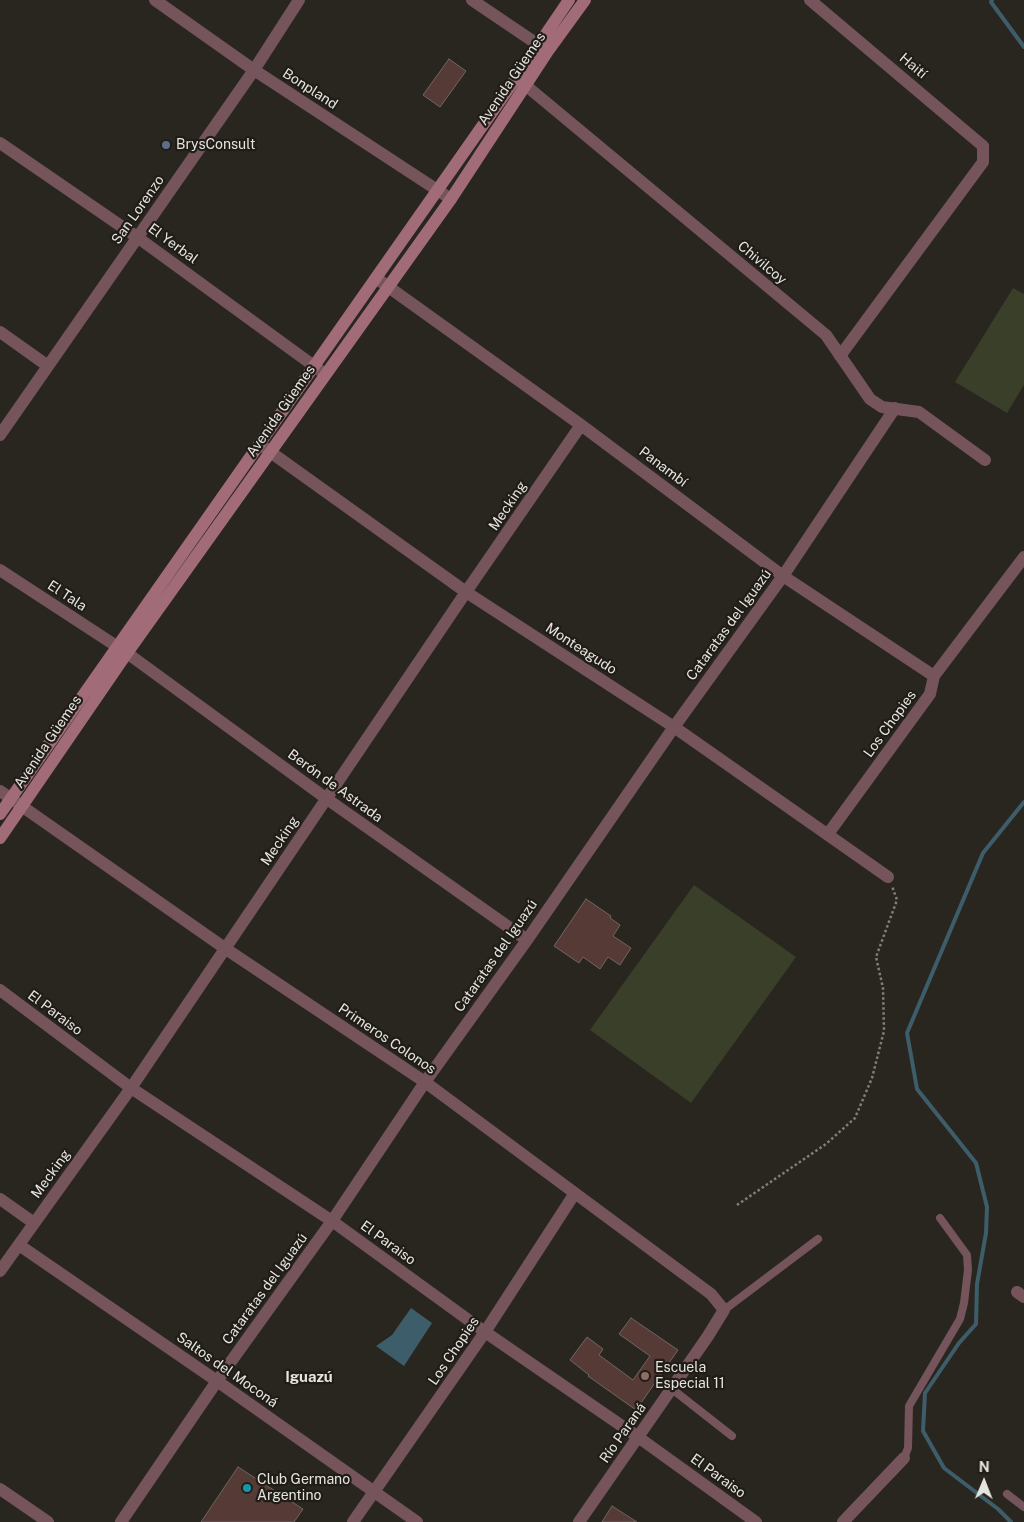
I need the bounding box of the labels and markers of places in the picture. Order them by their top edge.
place label: BrysConsult [176,137,255,153]
marker: BrysConsult [160,139,172,151]
place label: Escuela Especial 11 [655,1360,725,1392]
marker: Escuela Especial 11 [639,1370,651,1382]
place label: Club Germano Argentino [257,1472,350,1504]
marker: Club Germano Argentino [241,1482,253,1494]

